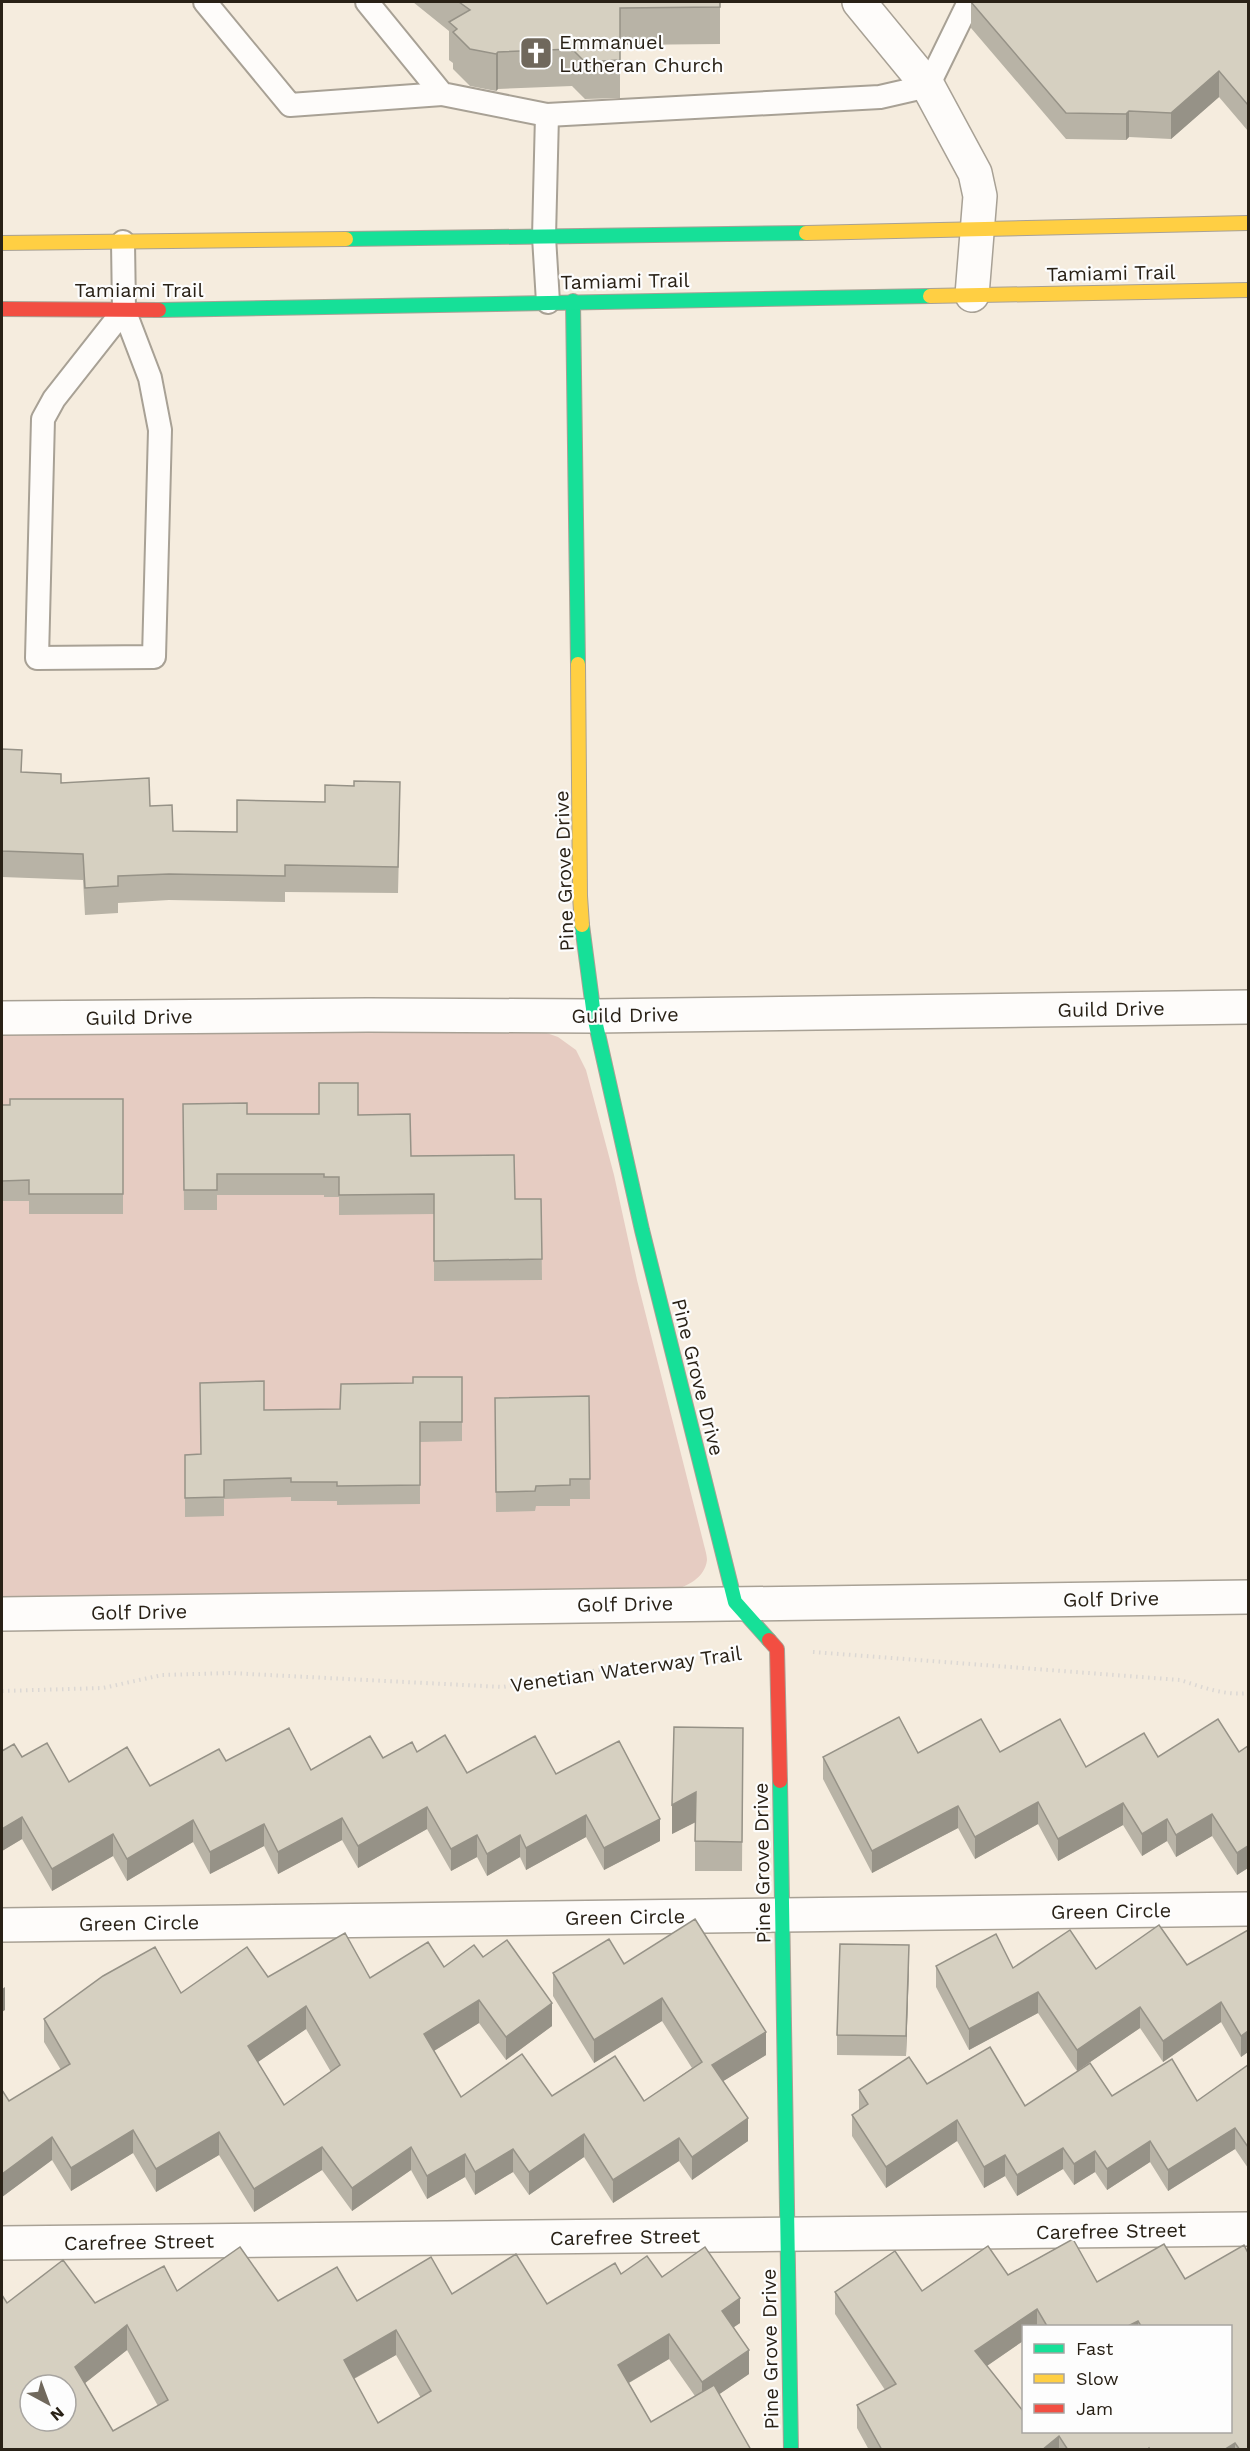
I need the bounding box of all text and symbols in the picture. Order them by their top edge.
place label: Emmanuel Lutheran Church [559,30,724,77]
church icon: Emmanuel Lutheran Church [518,35,554,71]
street label: Tamiami Trail [1046,260,1176,286]
street label: Tamiami Trail [560,268,690,294]
street label: Tamiami Trail [74,278,204,302]
street label: Pine Grove Drive [549,790,579,952]
street label: Guild Drive [1057,996,1165,1022]
street label: Guild Drive [571,1002,679,1028]
street label: Guild Drive [85,1004,193,1030]
street label: Pine Grove Drive [667,1296,729,1458]
street label: Golf Drive [1063,1586,1159,1612]
street label: Golf Drive [577,1591,673,1617]
street label: Golf Drive [91,1599,187,1625]
street label: Venetian Waterway Trail [509,1641,743,1697]
street label: Pine Grove Drive [749,1782,775,1944]
street label: Green Circle [1051,1898,1171,1924]
street label: Green Circle [565,1904,685,1930]
street label: Green Circle [79,1910,199,1936]
street label: Carefree Street [1036,2218,1187,2244]
street label: Carefree Street [550,2224,701,2250]
street label: Carefree Street [64,2229,215,2255]
street label: Pine Grove Drive [757,2268,783,2430]
legend [1022,2325,1232,2433]
text: Fast [1076,2338,1114,2359]
text: Slow [1076,2368,1119,2389]
north arrow [18,2373,78,2433]
text: Jam [1076,2398,1113,2419]
text: N [47,2403,68,2425]

